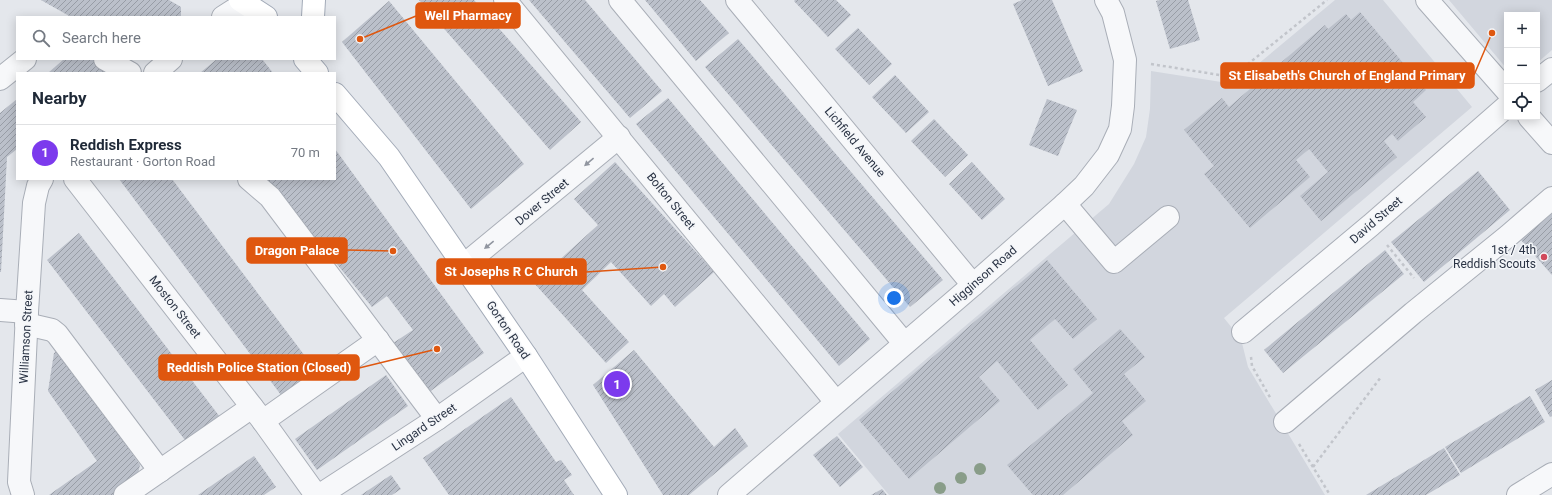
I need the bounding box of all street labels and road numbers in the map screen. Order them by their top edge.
street label: Lichfield Avenue [822,104,888,180]
street label: Bolton Street [644,170,698,232]
street label: Dover Street [512,176,572,228]
street label: David Street [1347,194,1405,246]
street label: Higginson Road [946,243,1020,309]
street label: Moston Street [146,273,204,341]
street label: Williamson Street [17,290,35,384]
street label: Gorton Road [483,298,533,362]
street label: Lingard Street [389,400,459,454]

